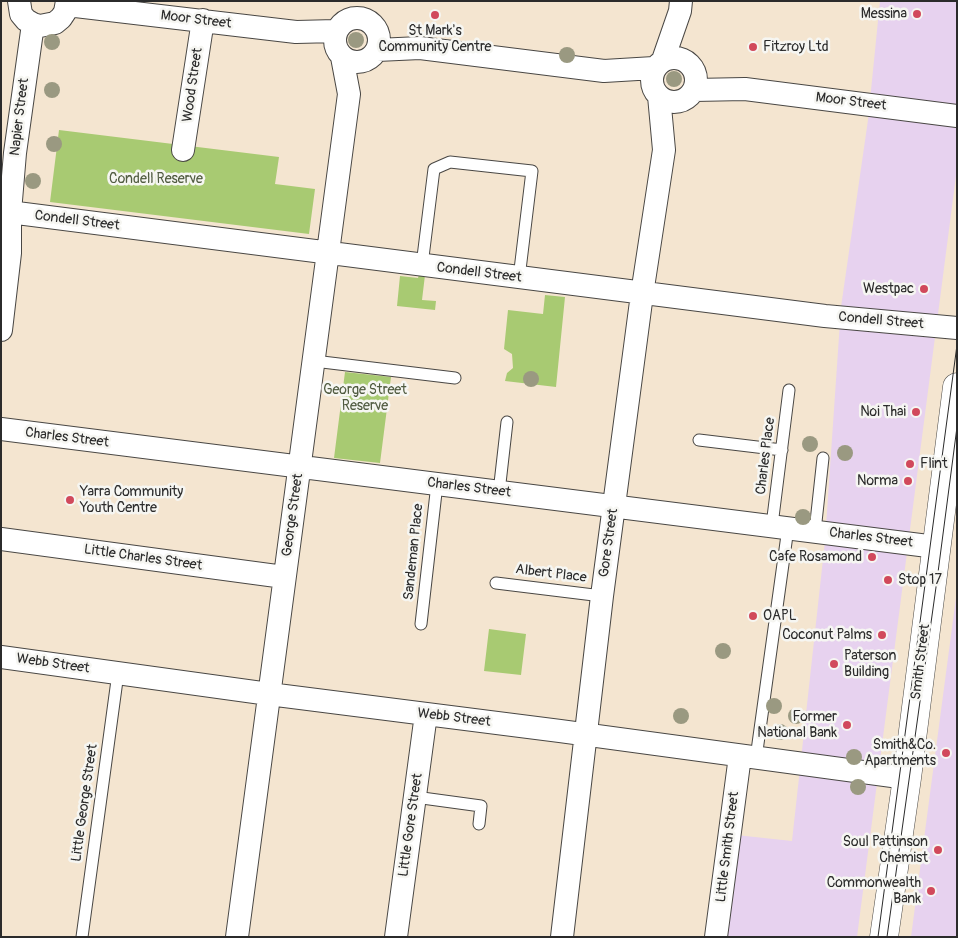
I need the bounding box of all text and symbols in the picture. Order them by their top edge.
place label: Messina [861,6,907,22]
street label: Moor Street [160,7,232,33]
marker: Messina [911,8,923,20]
marker: St Mark's Community Centre [429,9,441,21]
place label: St Mark's Community Centre [378,23,492,56]
place label: Fitzroy Ltd [763,39,829,55]
marker: Fitzroy Ltd [747,41,759,53]
street label: Wood Street [179,47,207,123]
street label: Napier Street [7,77,33,157]
street label: Moor Street [815,89,887,115]
park label: Condell Reserve [109,171,203,187]
street label: Condell Street [34,207,120,235]
street label: Condell Street [436,259,522,287]
place label: Westpac [863,281,914,297]
marker: Westpac [918,283,930,295]
street label: Condell Street [838,309,924,333]
park label: George Street Reserve [323,382,407,414]
place label: Noi Thai [860,404,906,420]
marker: Noi Thai [910,406,922,418]
street label: Charles Place [753,416,779,496]
street label: Charles Street [24,425,110,451]
place label: Flint [920,456,948,472]
marker: Flint [904,458,916,470]
street label: George Street [279,472,307,558]
place label: Norma [857,473,898,489]
street label: Charles Street [426,475,512,501]
marker: Norma [902,475,914,487]
place label: Yarra Community Youth Centre [80,484,183,516]
marker: Yarra Community Youth Centre [64,494,76,506]
street label: Sandeman Place [401,503,427,601]
street label: Gore Street [596,507,622,579]
street label: Charles Street [828,525,914,551]
street label: Little Charles Street [83,541,203,575]
place label: Cafe Rosamond [769,549,862,565]
marker: Cafe Rosamond [866,551,878,563]
street label: Albert Place [515,561,587,587]
place label: Stop 17 [898,572,942,588]
marker: Stop 17 [882,574,894,586]
place label: OAPL [763,608,797,624]
marker: OAPL [747,610,759,622]
street label: Smith Street [908,623,934,701]
place label: Coconut Palms [782,627,872,643]
marker: Coconut Palms [876,629,888,641]
place label: Paterson Building [844,648,896,680]
street label: Webb Street [15,651,91,677]
marker: Paterson Building [828,658,840,670]
street label: Webb Street [416,705,492,731]
place label: Former National Bank [757,709,837,742]
marker: Former National Bank [841,719,853,731]
place label: Smith&Co. Apartments [864,737,936,770]
street label: Little George Street [68,743,102,863]
marker: Smith&Co. Apartments [940,747,952,759]
street label: Little Gore Street [395,772,427,878]
street label: Little Smith Street [713,791,743,903]
place label: Soul Pattinson Chemist [843,834,928,866]
marker: Soul Pattinson Chemist [932,844,944,856]
place label: Commonwealth Bank [827,875,921,908]
marker: Commonwealth Bank [925,885,937,897]

